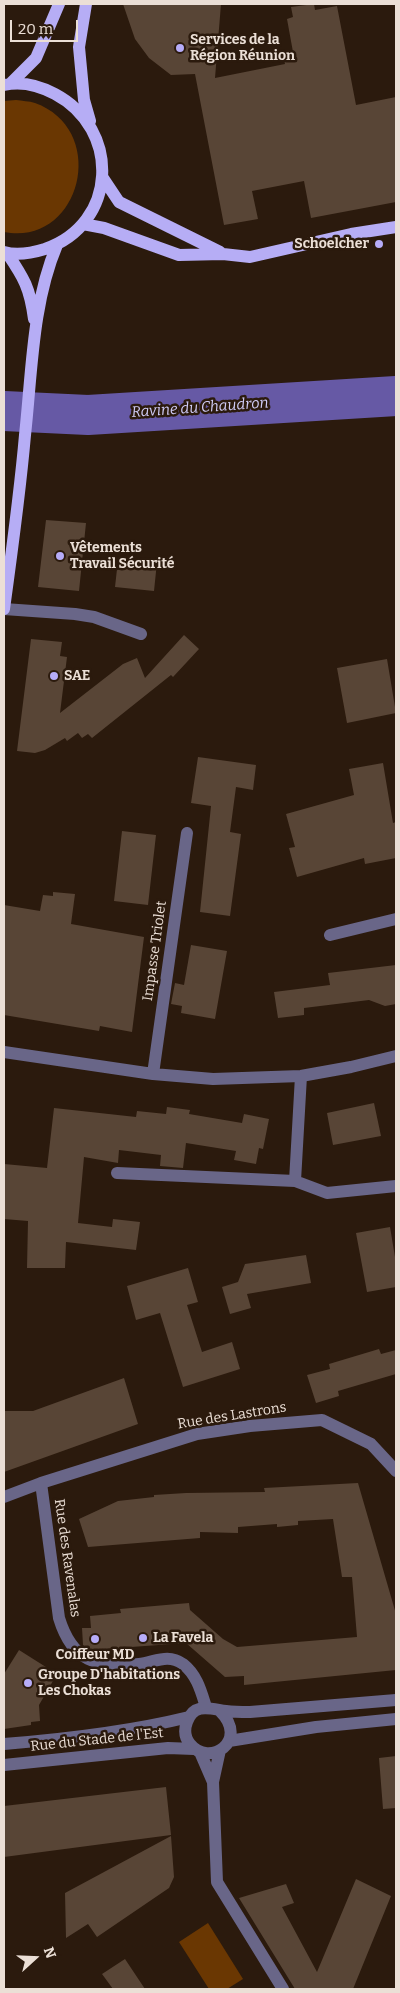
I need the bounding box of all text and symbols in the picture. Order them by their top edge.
scale bar [12,10,80,42]
text: 20 m [18,20,53,38]
place label: Services de la Région Réunion [190,32,295,64]
marker: Services de la Région Réunion [174,42,186,54]
place label: Schoelcher [294,236,369,252]
marker: Schoelcher [373,238,385,250]
water label: Ravine du Chaudron [131,394,269,422]
place label: Vêtements Travail Sécurité [70,540,174,572]
marker: Vêtements Travail Sécurité [54,550,66,562]
place label: SAE [64,668,90,684]
marker: SAE [48,670,60,682]
street label: Impasse Triolet [140,900,170,1002]
street label: Rue des Lastrons [176,1399,288,1433]
street label: Rue des Ravenalas [50,1498,84,1618]
place label: La Favela [153,1630,213,1646]
marker: La Favela [137,1632,149,1644]
marker: Coiffeur MD [89,1633,101,1645]
place label: Coiffeur MD [56,1647,134,1663]
place label: Groupe D'habitations Les Chokas [38,1667,180,1700]
marker: Groupe D'habitations Les Chokas [22,1677,34,1689]
street label: Rue du Stade de l'Est [30,1725,164,1755]
north arrow [10,1933,60,1983]
text: N [40,1945,59,1961]

